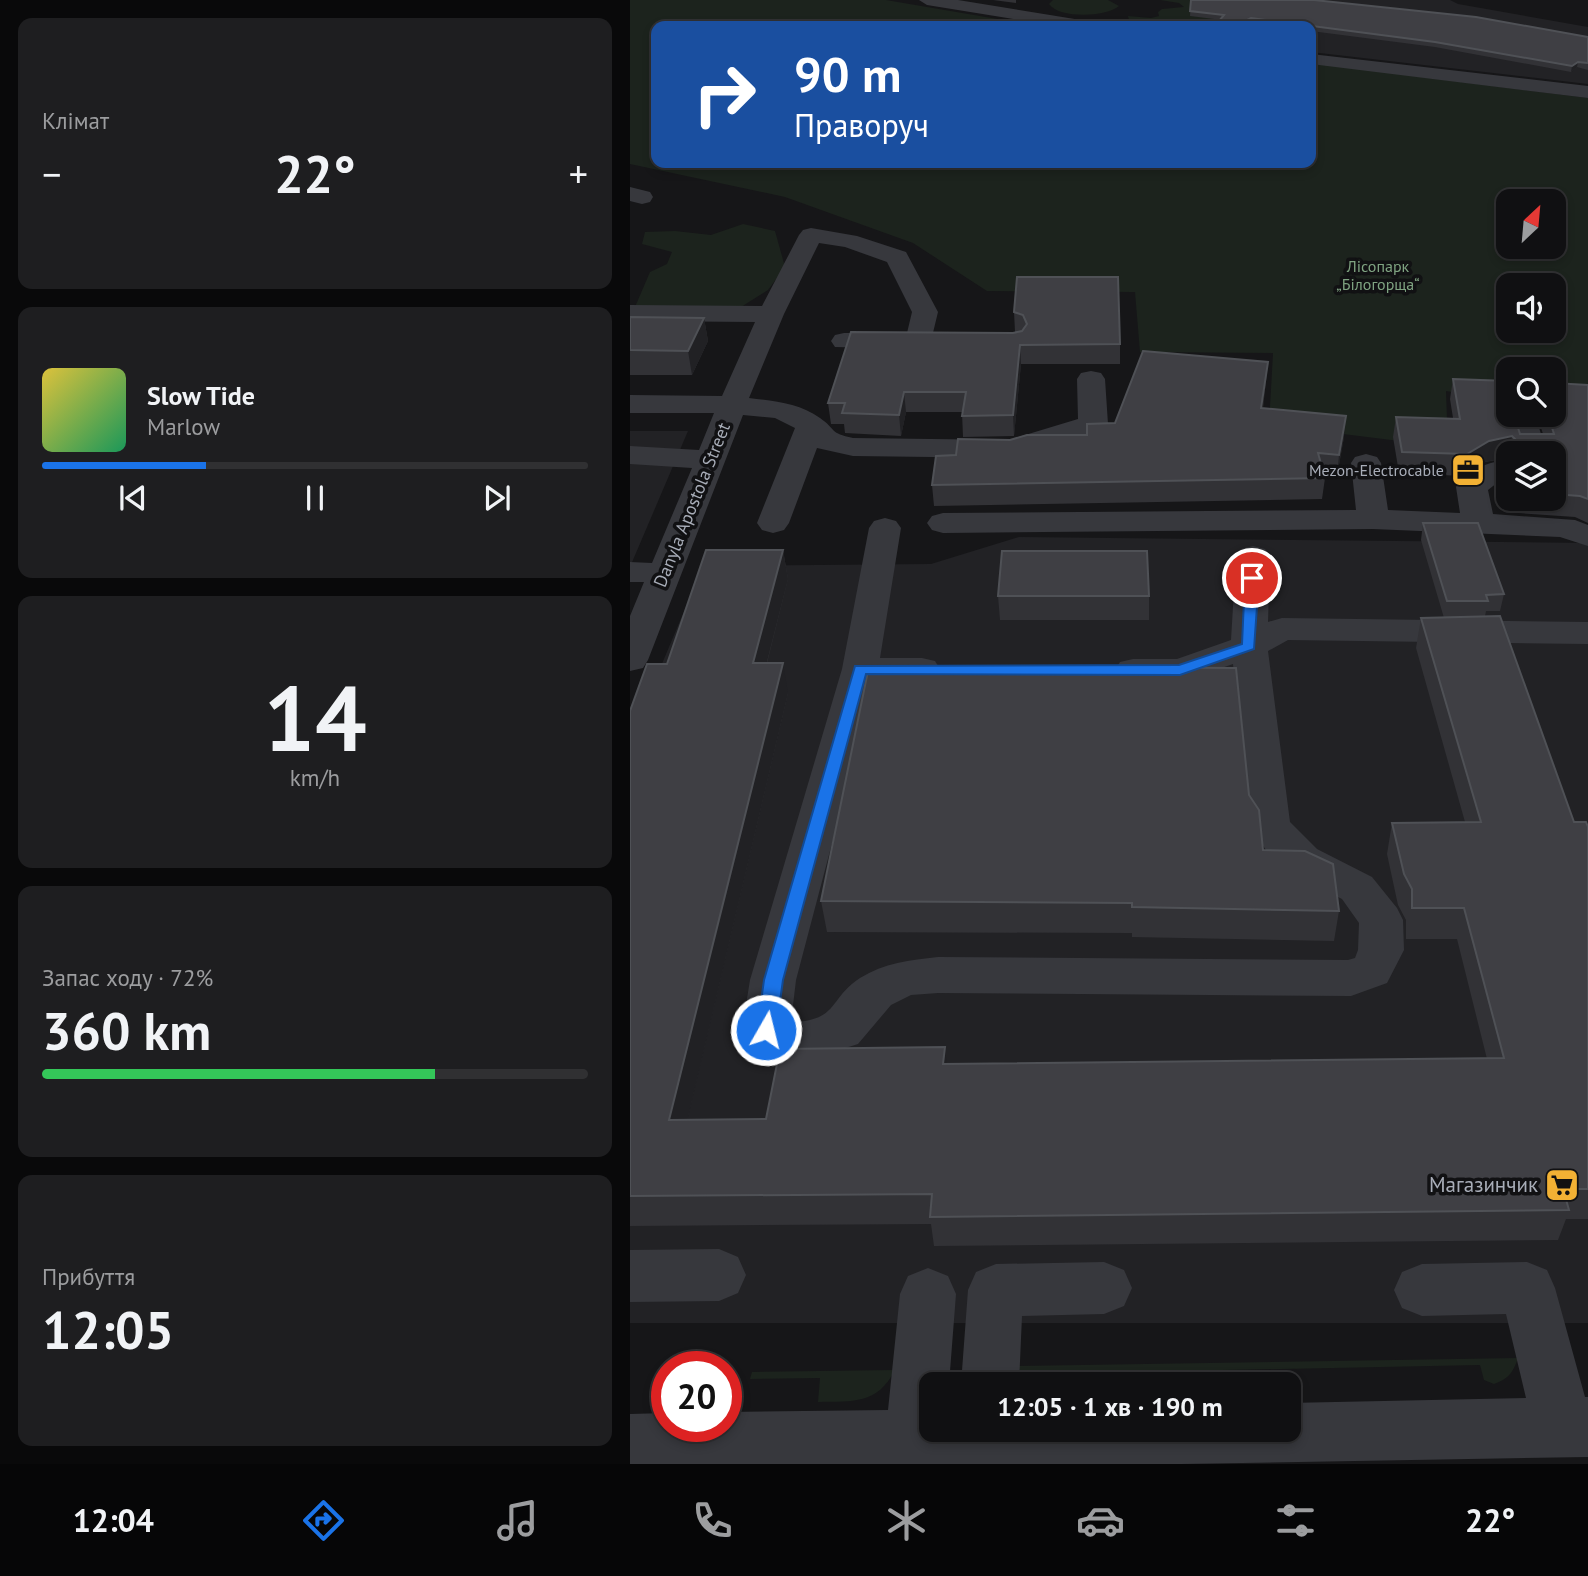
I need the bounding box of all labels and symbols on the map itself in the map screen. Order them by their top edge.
north arrow [1496,189,1566,259]
park label: Лісопарк „Білогорща“ [1336,256,1420,294]
street label: Danyla Apostola Street [648,419,735,590]
office icon: Mezon-Electrocable [1449,451,1487,489]
place label: Mezon-Electrocable [1309,460,1444,480]
pin [1222,548,1282,608]
position arrow [729,993,803,1067]
supermarket icon: Магазинчик [1543,1166,1581,1204]
place label: Магазинчик [1429,1171,1538,1198]
speed limit sign: 20 [651,1351,742,1442]

